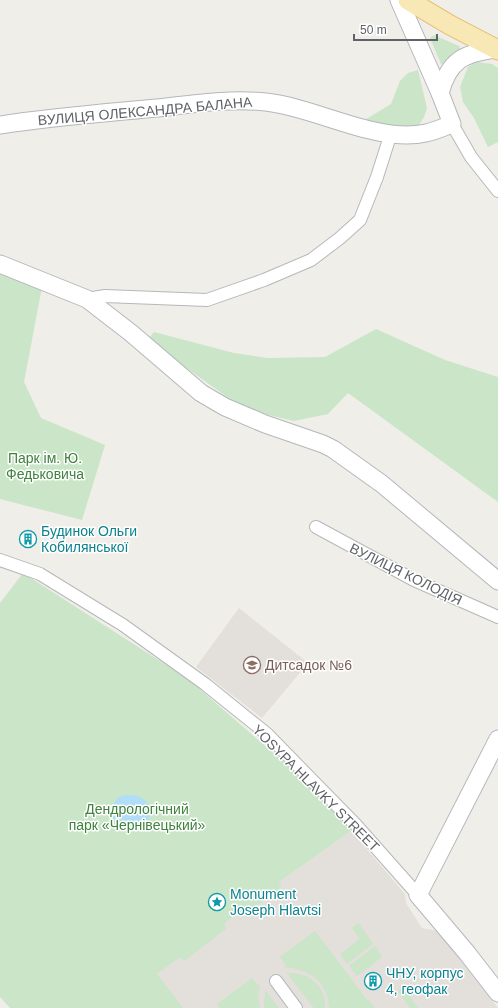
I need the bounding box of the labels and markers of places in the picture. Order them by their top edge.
place label: Будинок Ольги Кобилянської [41,523,137,555]
building icon: Будинок Ольги Кобилянської [18,529,38,549]
school or university icon: Дитсадок №6 [242,655,262,675]
place label: Дитсадок №6 [265,657,352,673]
place label: Monument Joseph Hlavtsi [230,886,321,918]
place icon: Monument Joseph Hlavtsi [207,892,227,912]
place label: ЧНУ, корпус 4, геофак [386,965,464,997]
building icon: ЧНУ, корпус 4, геофак [363,971,383,991]

